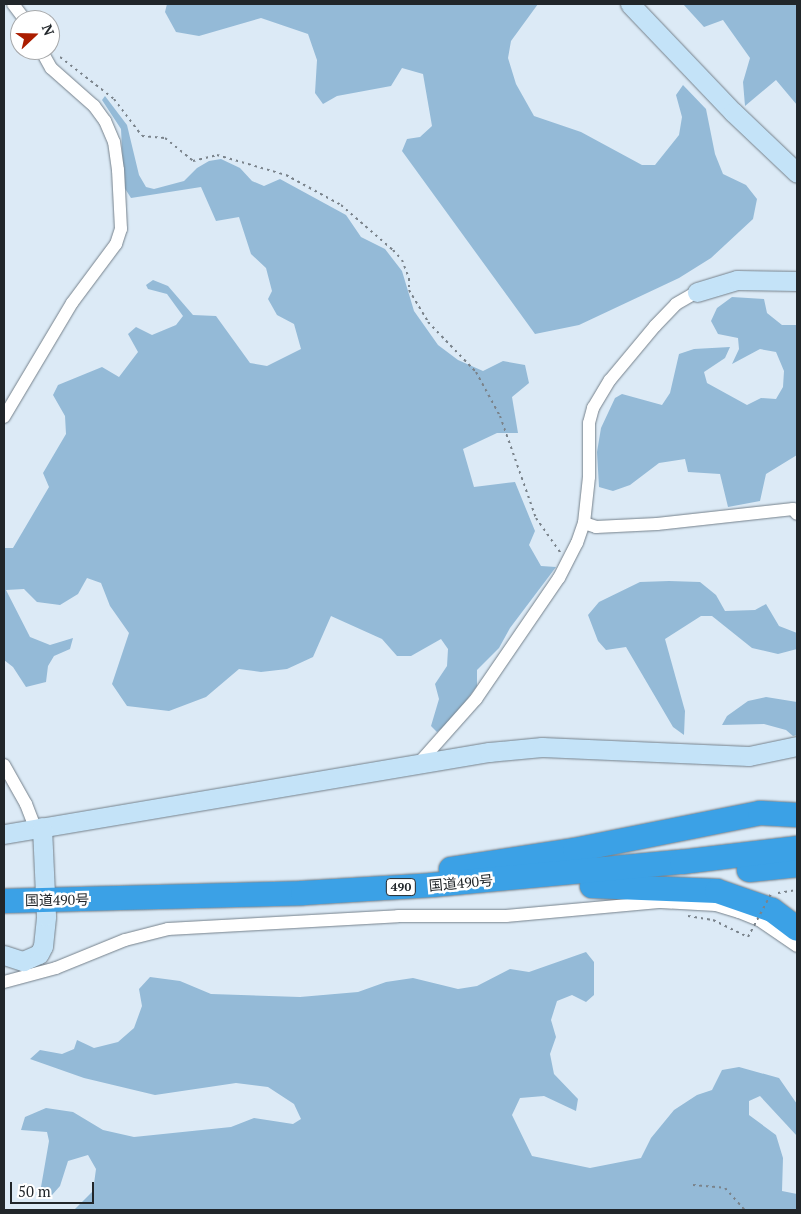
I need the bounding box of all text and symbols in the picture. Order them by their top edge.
north arrow [10,10,60,60]
text: N [38,21,59,38]
street label: 国道490号 [428,872,494,894]
road number: 490 [385,878,417,896]
street label: 国道490号 [25,891,89,909]
scale bar [12,1172,96,1204]
text: 50 m [18,1181,51,1201]

